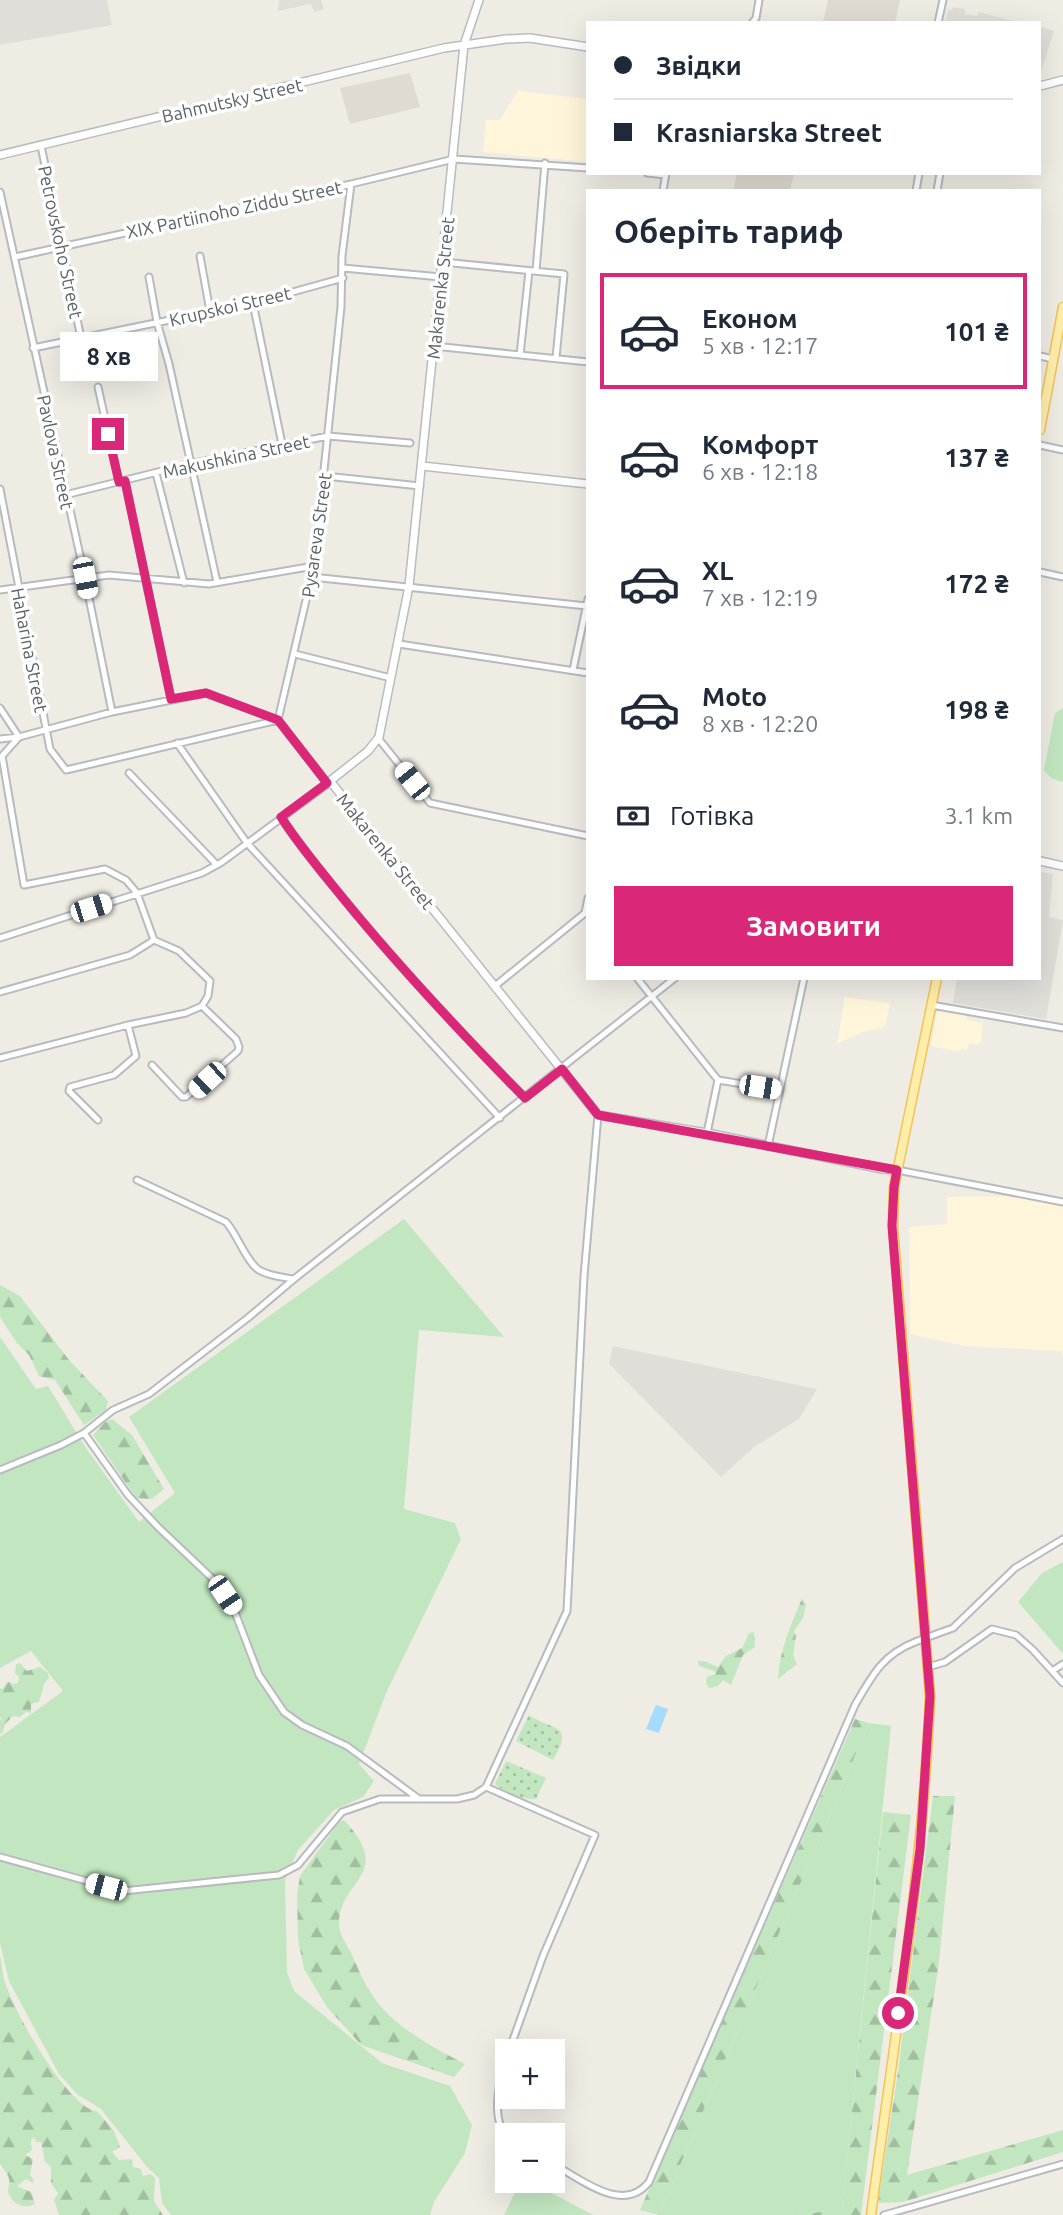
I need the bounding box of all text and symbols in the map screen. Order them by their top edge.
text: Звідки [656,51,742,80]
street label: Bahmutsky Street [160,74,304,126]
text: Krasniarska Street [656,118,882,147]
street label: Petrovskoho Street [35,164,87,320]
street label: XIX Partiinoho Ziddu Street [125,176,343,242]
text: Оберіть тариф [614,213,844,249]
street label: Makarenka Street [423,216,457,360]
street label: Krupskoi Street [167,282,293,330]
icon: car [618,300,681,363]
text: Економ [702,304,798,333]
text: 101 ₴ [944,317,1009,346]
callout: 8 хв [59,332,157,382]
text: 5 хв · 12:17 [702,333,818,358]
text: 8 хв [87,344,131,369]
street label: Pavlova Street [34,393,78,511]
route end [92,418,124,450]
icon: car [618,426,681,489]
text: Комфорт [702,430,818,459]
street label: Makushkina Street [161,431,311,481]
text: 137 ₴ [944,443,1009,472]
text: 6 хв · 12:18 [702,459,818,484]
street label: Pysareva Street [297,471,335,599]
icon: car [618,552,681,615]
car [71,555,100,601]
text: XL [702,556,733,585]
text: 172 ₴ [944,569,1009,598]
text: 7 хв · 12:19 [702,585,818,610]
street label: Haharina Street [8,586,52,714]
icon: car [618,678,681,741]
text: Moto [702,682,767,711]
text: 198 ₴ [944,695,1009,724]
text: 8 хв · 12:20 [702,711,818,736]
car [391,758,434,804]
street label: Makarenka Street [333,789,439,913]
icon: cash [614,797,652,835]
text: Готівка [670,801,754,830]
text: 3.1 km [945,803,1013,828]
button: Замовити [614,886,1013,966]
car [68,892,115,924]
car [185,1058,230,1102]
car [738,1073,783,1101]
car [205,1572,246,1618]
car [83,1871,130,1903]
route start [882,1997,914,2029]
map controls [495,2039,565,2193]
button: + [495,2039,565,2109]
button: − [495,2123,565,2193]

